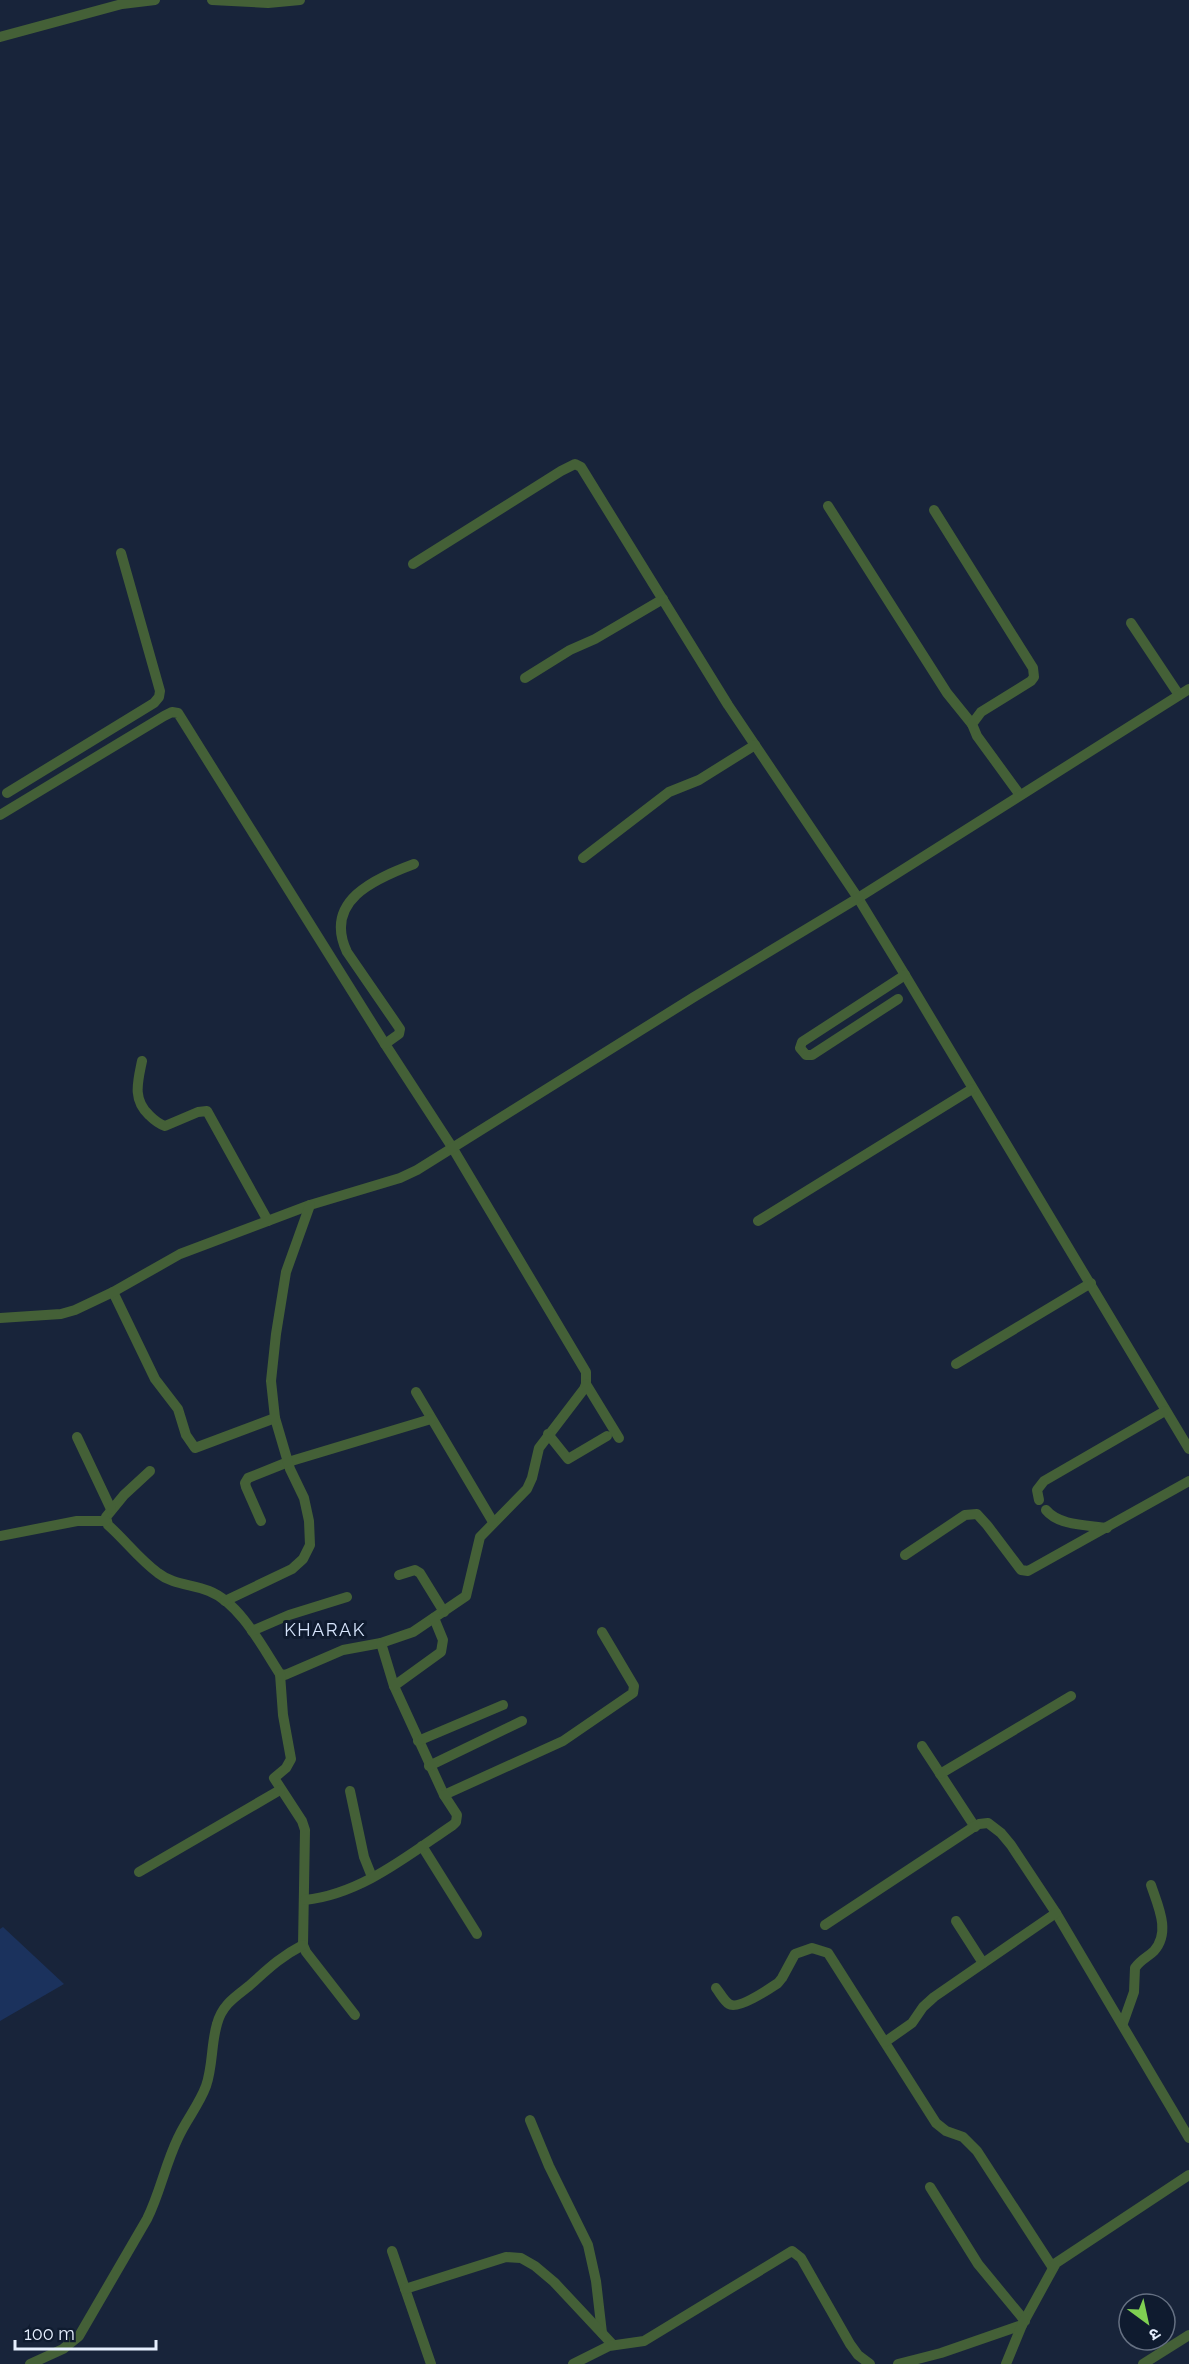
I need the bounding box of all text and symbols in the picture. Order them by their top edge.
district label: KHARAK [284,1619,366,1640]
north arrow [1117,2292,1177,2352]
scale bar [15,2313,156,2351]
text: 100 m [24,2323,75,2344]
text: उ [1145,2324,1164,2345]

